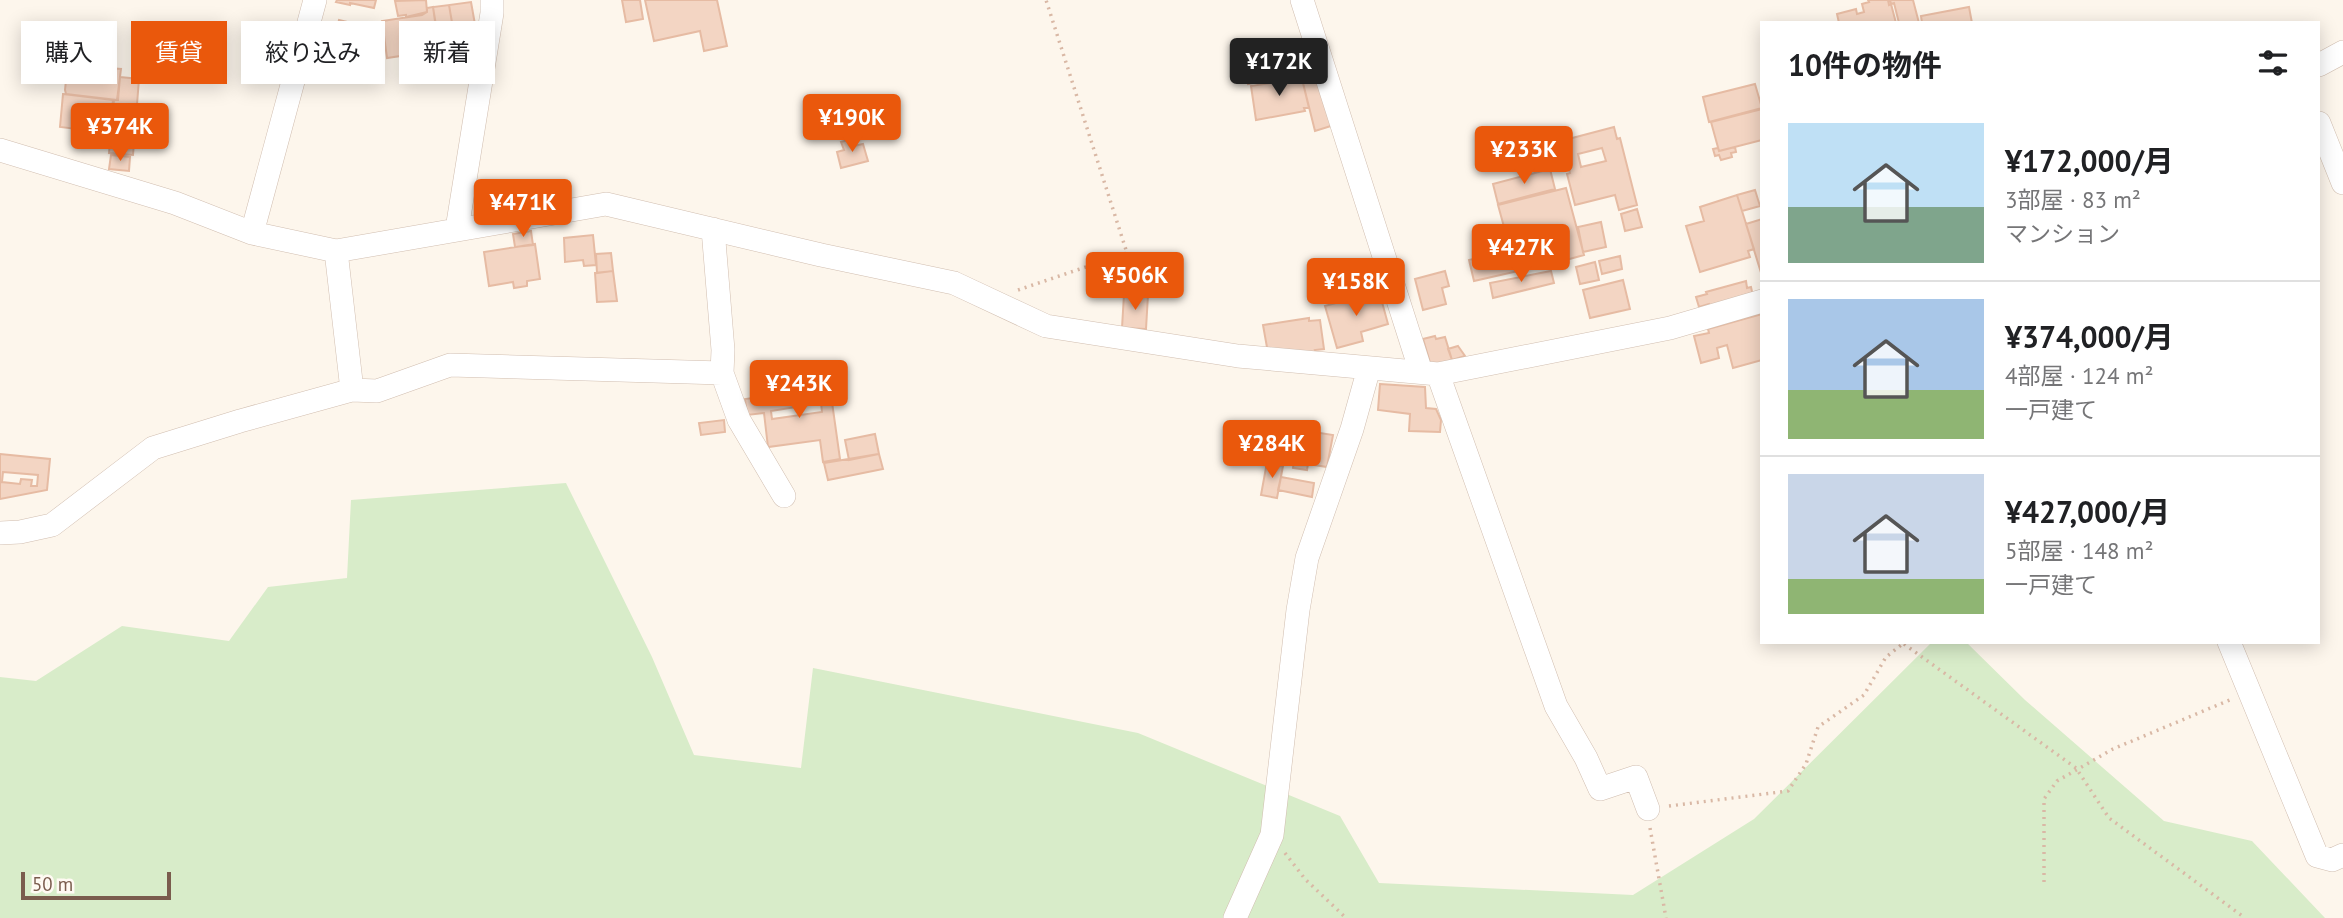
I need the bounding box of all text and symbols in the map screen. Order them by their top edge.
chip: 購入 [21,21,117,84]
chip: 賃貸 [131,21,227,84]
chip: 絞り込み [241,21,385,84]
chip: 新着 [399,21,495,84]
pin: ¥172K [1230,38,1328,98]
icon: filters [2254,44,2292,82]
text: 10件の物件 [1788,45,1942,84]
text: ¥172K [1246,46,1312,75]
pin: ¥190K [803,94,901,154]
text: ¥190K [819,102,885,131]
pin: ¥374K [71,104,169,163]
text: ¥374K [87,111,153,140]
pin: ¥233K [1475,127,1573,186]
text: ¥233K [1491,134,1557,163]
text: ¥172,000/月 [2005,141,2174,180]
icon: home [1844,151,1928,235]
pin: ¥471K [474,180,572,239]
text: 3部屋 · 83 m² [2005,185,2141,214]
text: ¥471K [490,187,556,216]
text: マンション [2005,219,2120,248]
pin: ¥427K [1472,224,1570,284]
text: ¥427K [1488,232,1554,261]
pin: ¥506K [1086,252,1184,312]
pin: ¥158K [1307,258,1405,318]
text: ¥506K [1102,260,1168,289]
text: ¥158K [1323,266,1389,295]
text: ¥374,000/月 [2005,317,2174,356]
icon: home [1844,327,1928,411]
pin: ¥243K [750,360,848,420]
text: 4部屋 · 124 m² [2005,361,2153,390]
text: ¥243K [766,368,832,397]
text: 一戸建て [2005,395,2097,424]
pin: ¥284K [1223,420,1321,480]
text: ¥284K [1239,428,1305,457]
text: ¥427,000/月 [2005,492,2170,531]
icon: home [1844,502,1928,586]
text: 5部屋 · 148 m² [2005,536,2153,565]
text: 一戸建て [2005,570,2097,599]
scale bar [21,869,172,901]
text: 50 m [32,872,73,896]

